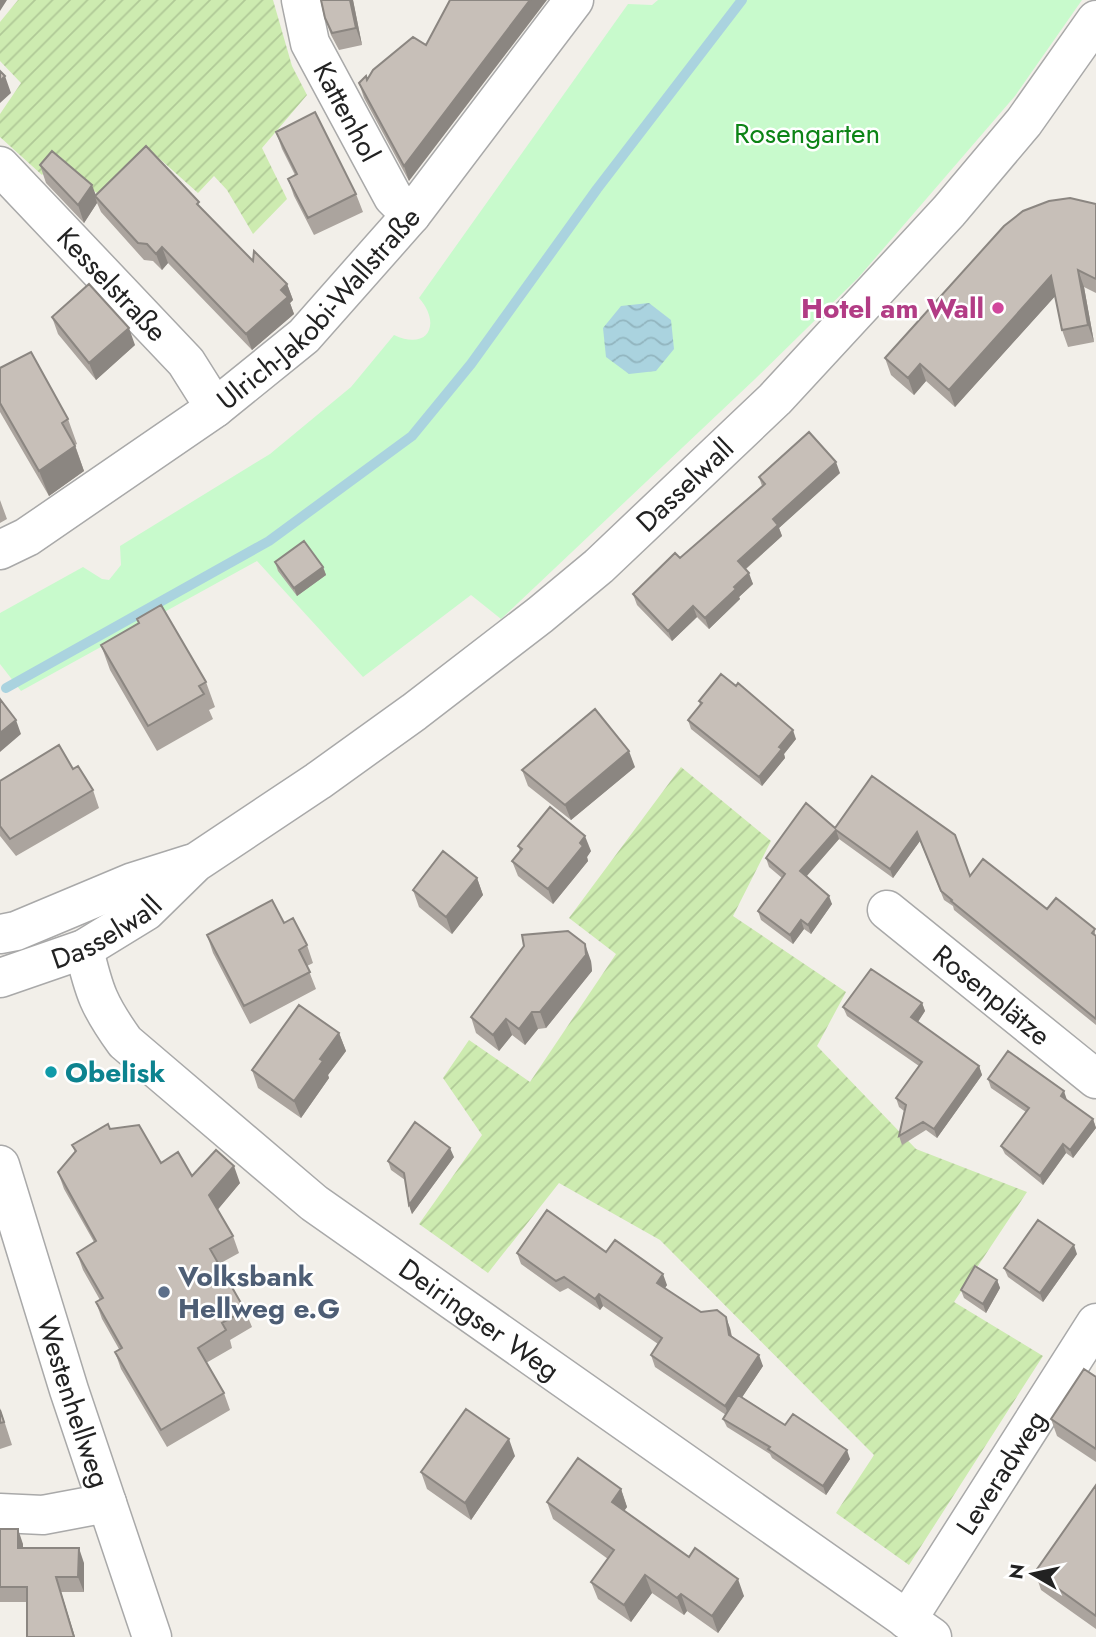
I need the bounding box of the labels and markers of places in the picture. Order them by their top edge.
place label: Hotel am Wall [801,288,984,329]
marker: Hotel am Wall [990,300,1006,316]
place label: Obelisk [65,1052,166,1093]
marker: Obelisk [43,1064,59,1080]
place label: Volksbank Hellweg e.G [177,1256,340,1329]
marker: Volksbank Hellweg e.G [156,1284,172,1300]

